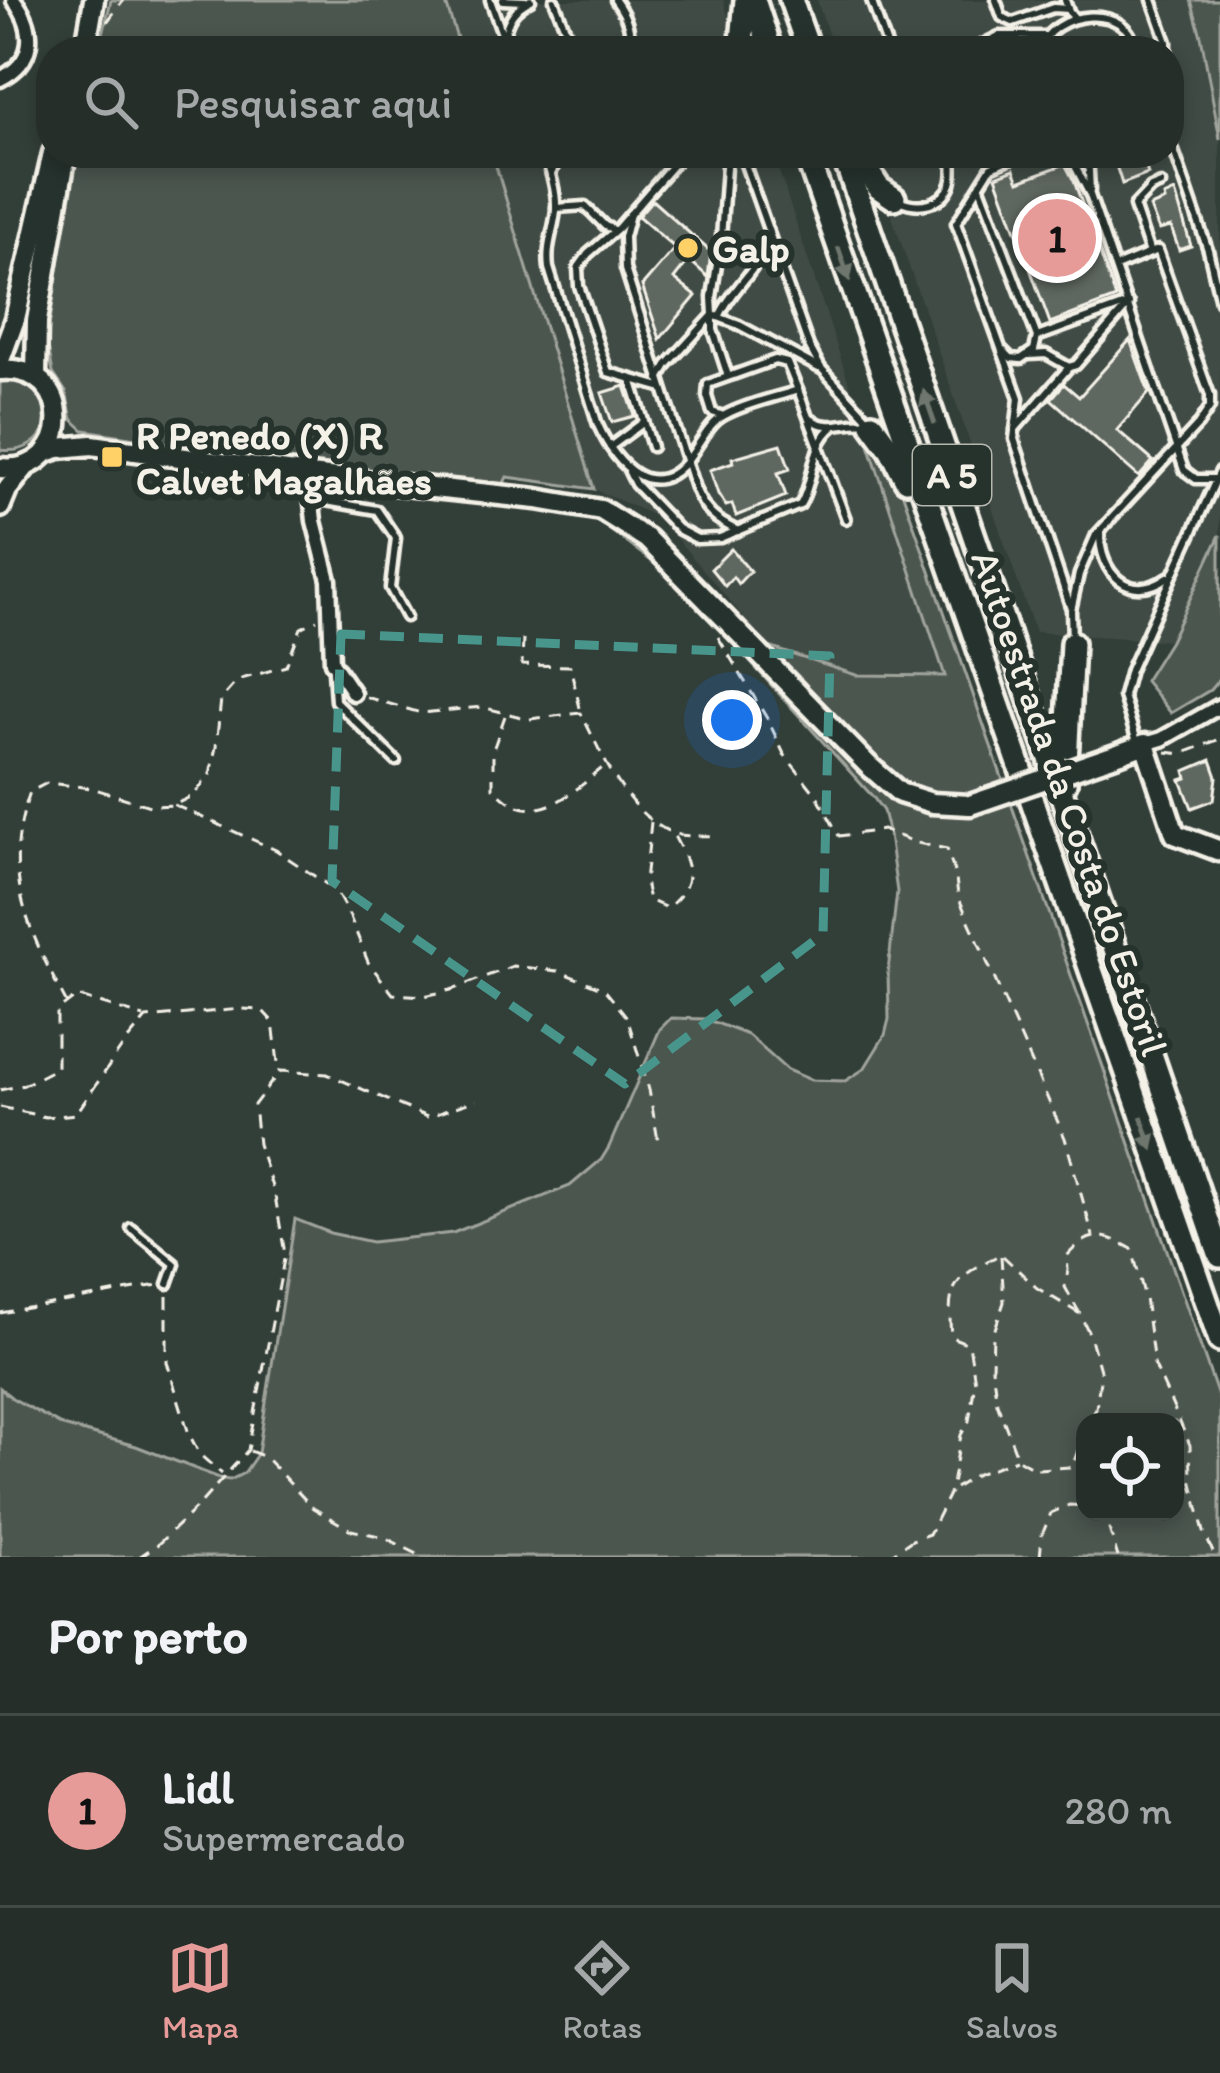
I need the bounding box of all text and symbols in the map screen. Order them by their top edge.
search box [36,36,1184,168]
icon: search [78,69,144,135]
text: Pesquisar aqui [174,75,452,129]
pin: 1 [1018,193,1096,283]
place label: Galp [712,225,790,272]
marker: Galp [675,235,701,261]
one-way arrow [836,246,854,282]
one-way arrow [919,389,937,425]
place label: R Penedo (X) R Calvet Magalhães [136,412,432,504]
marker: R Penedo (X) R Calvet Magalhães [99,444,125,470]
road number: A 5 [913,445,991,505]
street label: Autoestrada da Costa do Estoril [961,544,1179,1062]
your location [702,690,762,750]
one-way arrow [1139,1115,1158,1151]
map controls [1076,1413,1184,1521]
button: locate [1076,1413,1184,1521]
text: Por perto [48,1605,248,1666]
text: Lidl [162,1760,234,1814]
text: 1 [78,1787,96,1834]
text: 280 m [1065,1787,1172,1834]
text: Supermercado [162,1814,406,1861]
tab: Mapa [162,1935,239,2046]
tab: Rotas [563,1935,642,2046]
tab: Salvos [966,1935,1058,2046]

